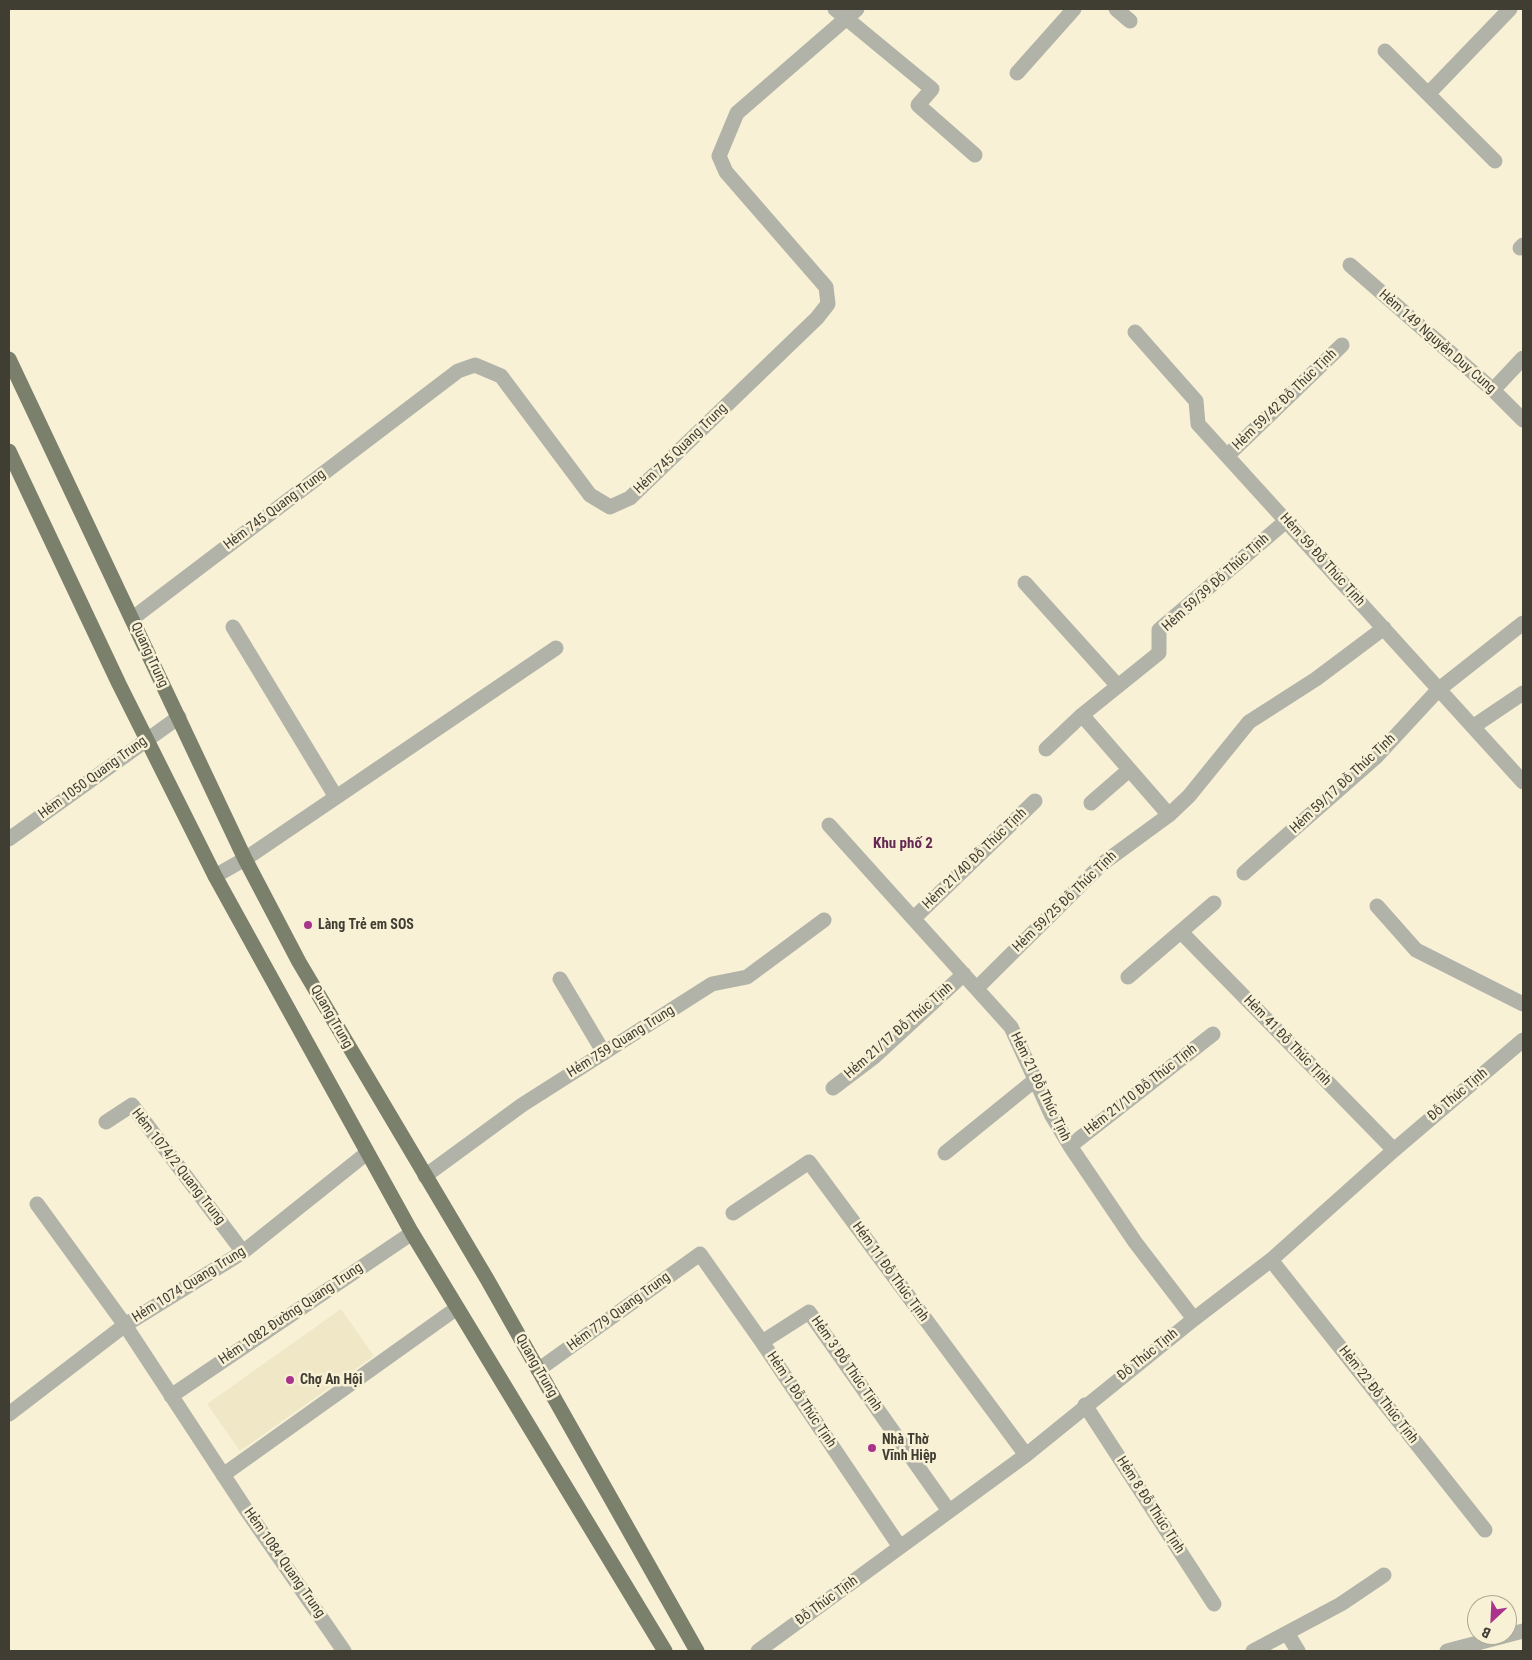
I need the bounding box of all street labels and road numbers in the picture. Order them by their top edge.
street label: Hẻm 149 Nguyễn Duy Cung [1375,287,1499,397]
street label: Hẻm 59/42 Đỗ Thúc Tịnh [1230,346,1340,454]
street label: Hẻm 745 Quang Trung [631,400,731,498]
street label: Hẻm 745 Quang Trung [221,466,329,554]
street label: Hẻm 59 Đỗ Thúc Tịnh [1276,510,1368,610]
street label: Hẻm 59/39 Đỗ Thúc Tịnh [1159,531,1273,635]
street label: Quang Trung [127,620,171,690]
street label: Hẻm 59/17 Đỗ Thúc Tịnh [1287,731,1399,837]
street label: Hẻm 1050 Quang Trung [35,733,151,823]
street label: Hẻm 21/40 Đỗ Thúc Tịnh [920,805,1030,913]
street label: Hẻm 59/25 Đỗ Thúc Tịnh [1010,848,1120,956]
street label: Hẻm 21/17 Đỗ Thúc Tịnh [841,979,957,1083]
street label: Quang Trung [306,982,356,1052]
street label: Hẻm 41 Đỗ Thúc Tịnh [1240,992,1334,1090]
street label: Hẻm 759 Quang Trung [564,1002,678,1082]
street label: Hẻm 21 Đỗ Thúc Tịnh [1006,1030,1074,1144]
street label: Hẻm 21/10 Đỗ Thúc Tịnh [1081,1041,1201,1139]
street label: Đỗ Thúc Tịnh [1425,1065,1491,1125]
street label: Hẻm 1074/2 Quang Trung [128,1106,228,1228]
street label: Hẻm 11 Đỗ Thúc Tịnh [848,1219,932,1325]
street label: Hẻm 1074 Quang Trung [129,1243,249,1327]
street label: Hẻm 1082 Đường Quang Trung [216,1260,366,1368]
street label: Hẻm 779 Quang Trung [564,1269,674,1355]
street label: Hẻm 3 Đỗ Thúc Tịnh [807,1313,885,1415]
street label: Đỗ Thúc Tịnh [1114,1326,1182,1384]
street label: Quang Trung [511,1331,561,1401]
street label: Hẻm 22 Đỗ Thúc Tịnh [1335,1343,1421,1447]
street label: Hẻm 1 Đỗ Thúc Tịnh [763,1349,839,1451]
street label: Hẻm 8 Đỗ Thúc Tịnh [1112,1453,1188,1557]
street label: Hẻm 1084 Quang Trung [240,1505,328,1621]
street label: Đỗ Thúc Tịnh [793,1573,861,1629]

